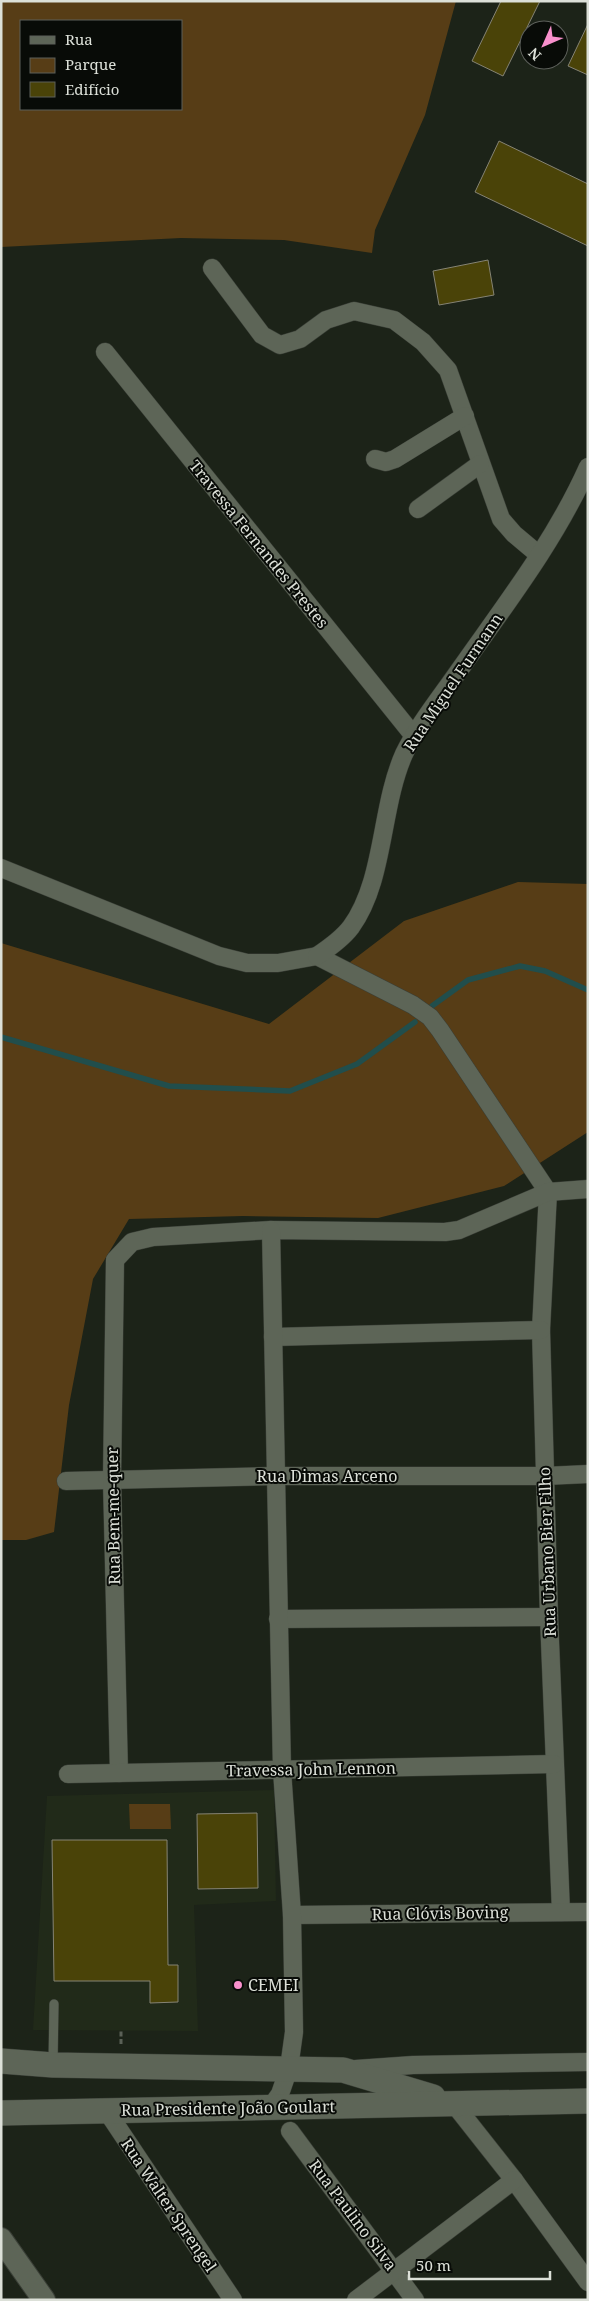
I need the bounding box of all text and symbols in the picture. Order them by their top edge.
legend [20,20,182,110]
north arrow [519,20,569,70]
text: Rua [65,29,93,49]
text: N [524,44,545,65]
text: Parque [65,54,116,74]
text: Edifício [65,79,120,99]
street label: Travessa Fernandes Prestes [184,455,334,633]
street label: Rua Miguel Furmann [398,609,508,755]
street label: Rua Bem-me-quer [101,1447,125,1585]
street label: Rua Dimas Arceno [257,1465,397,1487]
street label: Rua Urbano Bier Filho [533,1467,561,1637]
street label: Travessa John Lennon [226,1757,396,1781]
street label: Rua Clóvis Boving [372,1901,509,1925]
place label: CEMEI [248,1974,299,1996]
marker: CEMEI [232,1979,244,1991]
street label: Rua Presidente João Goulart [121,2095,336,2121]
street label: Rua Walter Sprengel [116,2134,222,2276]
street label: Rua Paulino Silva [304,2155,402,2275]
scale bar [409,2248,550,2280]
text: 50 m [416,2255,451,2275]

